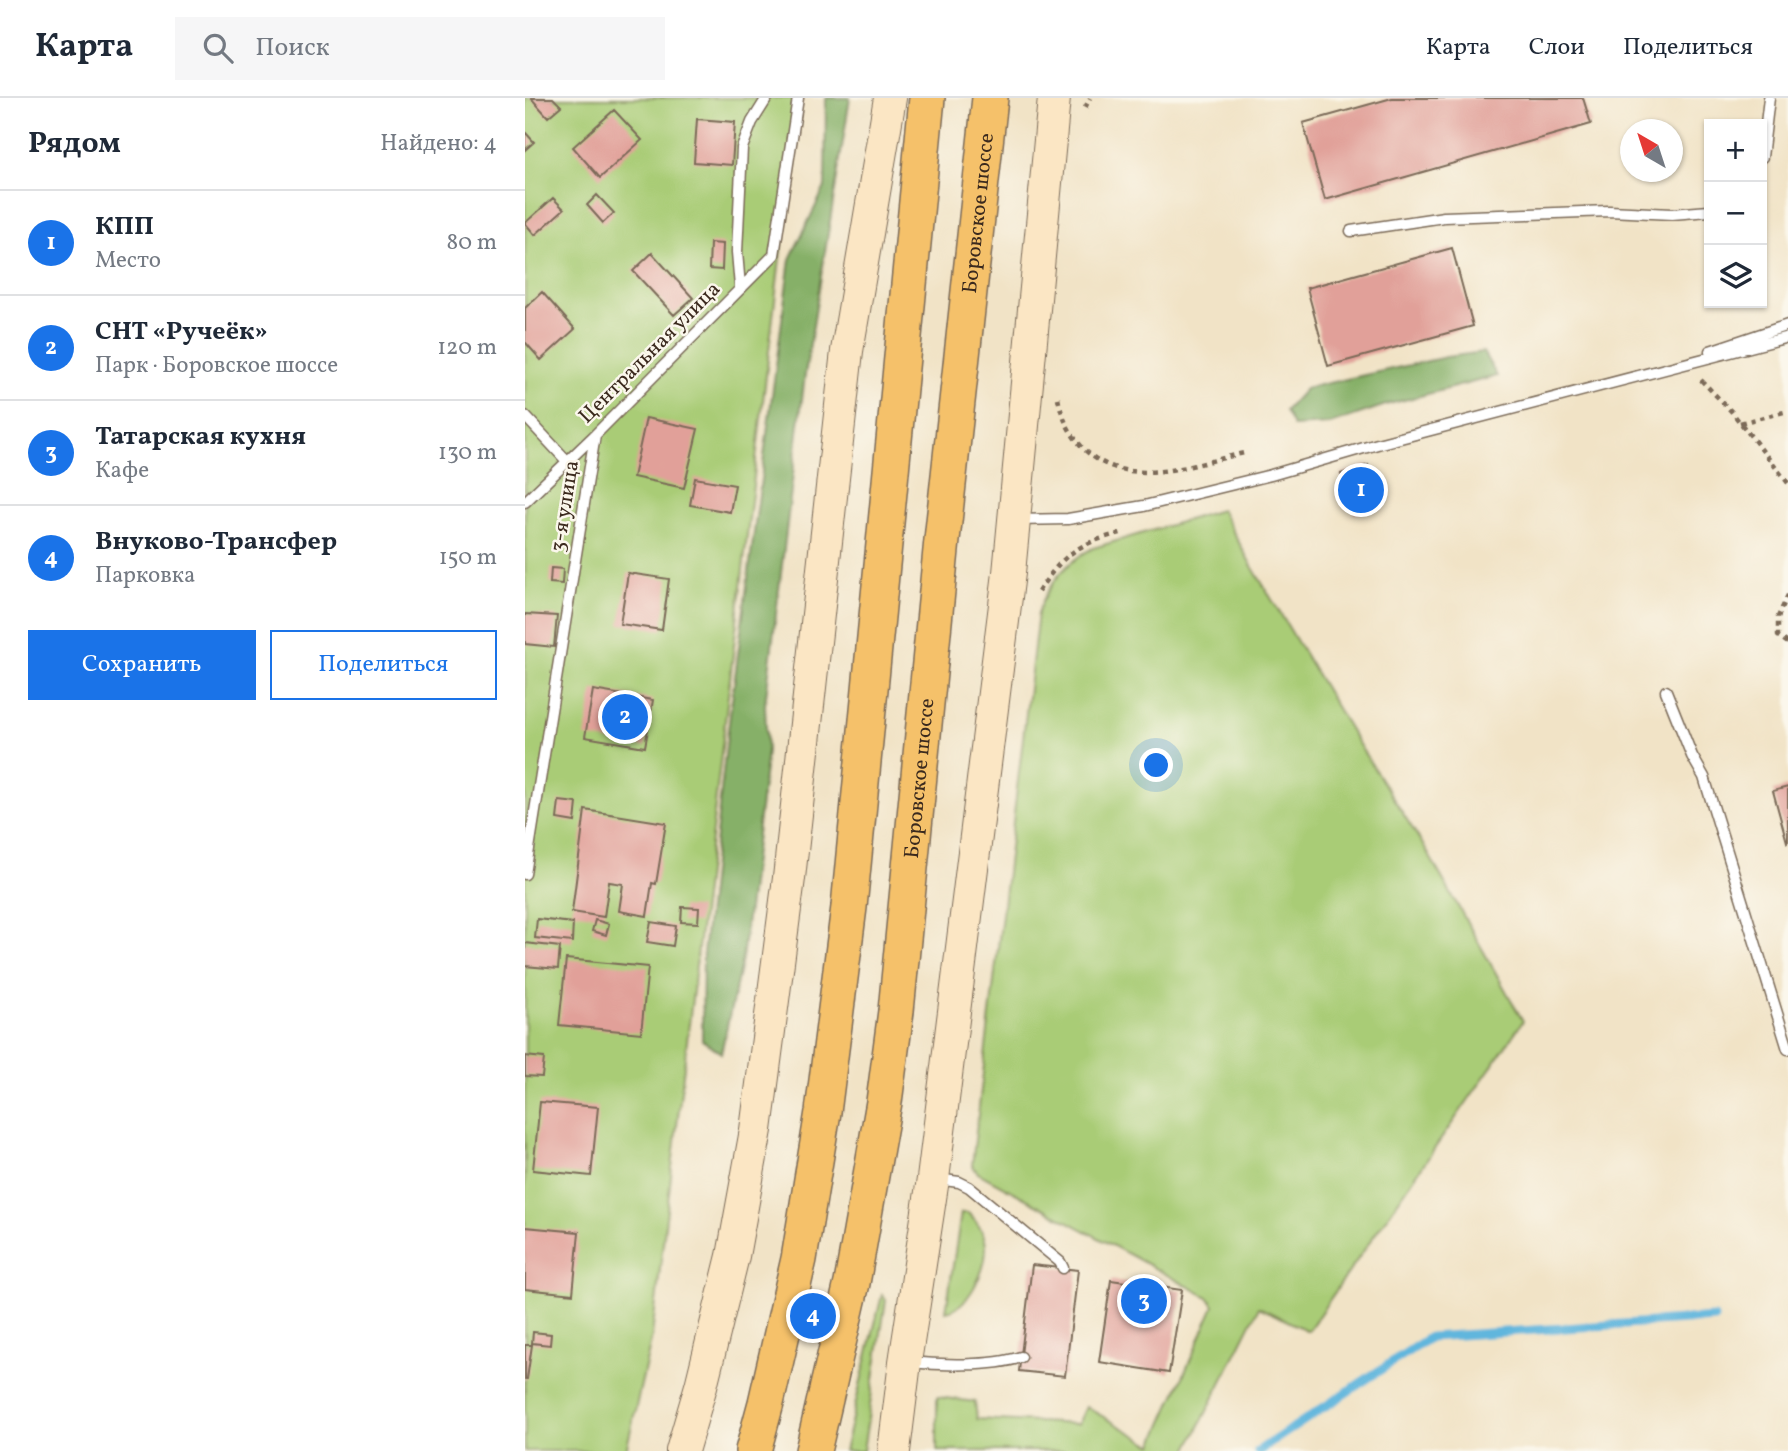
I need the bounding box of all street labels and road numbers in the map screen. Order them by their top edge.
street label: Боровское шоссе [956,132,1002,295]
street label: Центральная улица [573,276,728,431]
street label: 3-я улица [544,458,587,554]
street label: Боровское шоссе [898,697,942,860]

